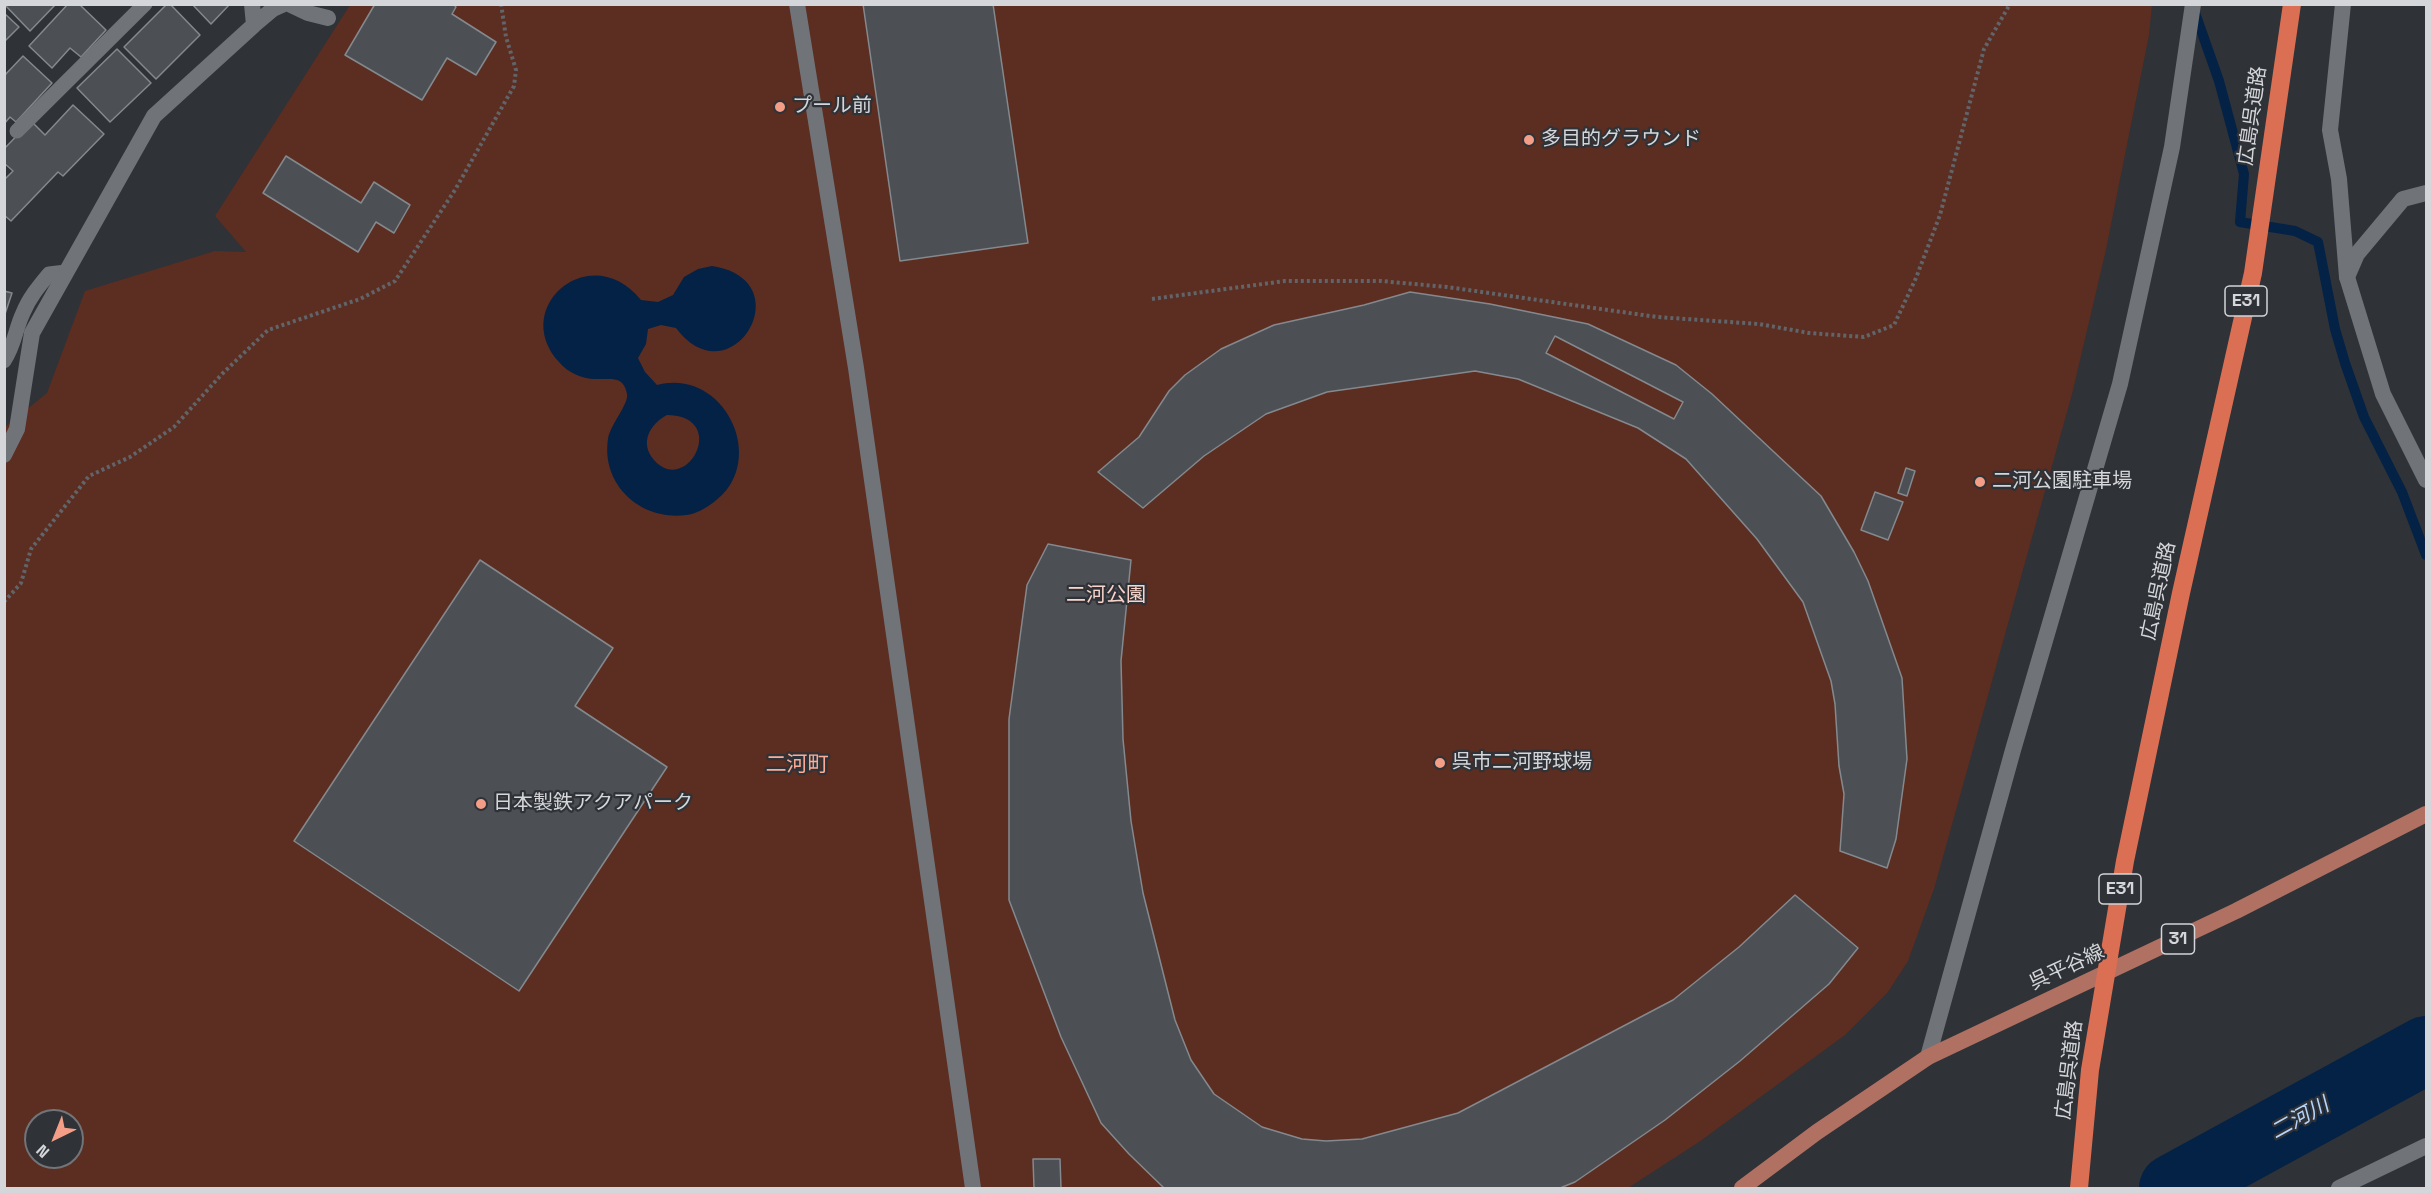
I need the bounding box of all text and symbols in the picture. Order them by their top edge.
street label: 広島呉道路 [2234,65,2272,167]
place label: プール前 [792,95,872,119]
marker: プール前 [773,100,787,114]
place label: 多目的グラウンド [1541,128,1701,152]
marker: 多目的グラウンド [1522,133,1536,147]
road number: E31 [2225,286,2267,316]
place label: 二河公園駐車場 [1992,470,2132,494]
marker: 二河公園駐車場 [1973,475,1987,489]
street label: 広島呉道路 [2137,540,2181,642]
park label: 二河公園 [1066,584,1146,608]
place label: 呉市二河野球場 [1452,751,1592,775]
district label: 二河町 [766,752,828,778]
marker: 呉市二河野球場 [1433,756,1447,770]
place label: 日本製鉄アクアパーク [493,792,693,816]
marker: 日本製鉄アクアパーク [474,797,488,811]
road number: E31 [2099,874,2141,904]
road number: 31 [2162,924,2194,954]
street label: 呉平谷線 [2026,940,2108,996]
street label: 広島呉道路 [2052,1019,2088,1121]
water label: 二河川 [2266,1093,2334,1145]
north arrow [24,1109,84,1169]
text: N [32,1140,54,1162]

